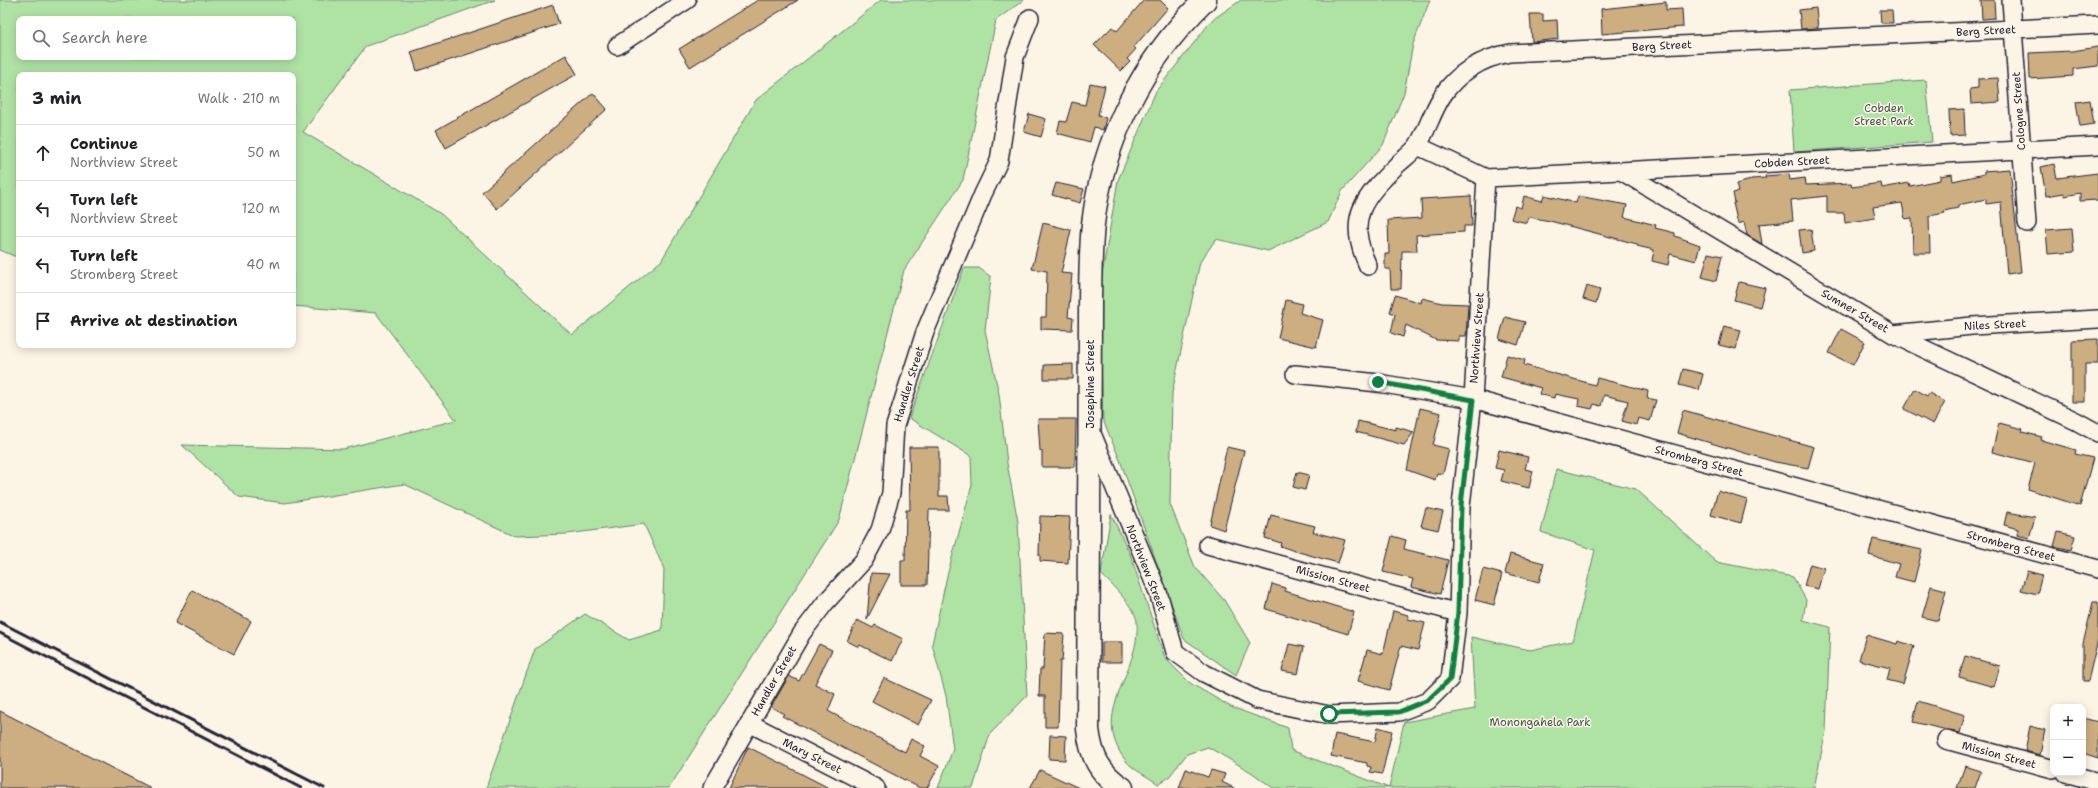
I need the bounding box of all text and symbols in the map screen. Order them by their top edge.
search box [16,16,296,60]
street label: Berg Street [1956,22,2017,40]
icon: search [30,27,52,49]
text: Search here [62,28,148,48]
street label: Berg Street [1632,37,1693,55]
street label: Cologne Street [2009,71,2029,151]
text: 3 min [32,87,82,109]
text: Walk · 210 m [198,90,280,107]
park label: Cobden Street Park [1854,101,1914,129]
text: Continue [70,134,138,154]
icon: ahead [32,142,54,164]
text: 50 m [247,144,280,161]
street label: Cobden Street [1754,153,1830,171]
text: Northview Street [70,154,178,171]
text: Turn left [70,190,138,210]
icon: left [32,198,54,220]
text: 120 m [242,200,280,217]
text: Northview Street [70,210,178,227]
text: Turn left [70,246,138,266]
icon: left [32,254,54,276]
text: 40 m [246,256,280,273]
text: Stromberg Street [70,266,178,283]
street label: Sumner Street [1819,286,1892,336]
street label: Northview Street [1466,292,1488,384]
icon: arrive [32,310,54,332]
text: Arrive at destination [70,311,238,331]
street label: Niles Street [1964,316,2027,334]
street label: Josephine Street [1083,339,1098,429]
street label: Handler Street [890,344,928,424]
route end [1369,373,1387,391]
street label: Stromberg Street [1653,442,1745,480]
street label: Northview Street [1123,523,1169,614]
street label: Stromberg Street [1965,527,2057,565]
street label: Mission Street [1294,562,1372,596]
street label: Handler Street [748,643,800,719]
map controls [2050,704,2086,776]
button: + [2050,704,2086,740]
route start [1320,705,1338,723]
park label: Monongahela Park [1490,715,1591,730]
street label: Mary Street [780,735,844,777]
street label: Mission Street [1960,738,2038,772]
button: − [2050,740,2086,776]

